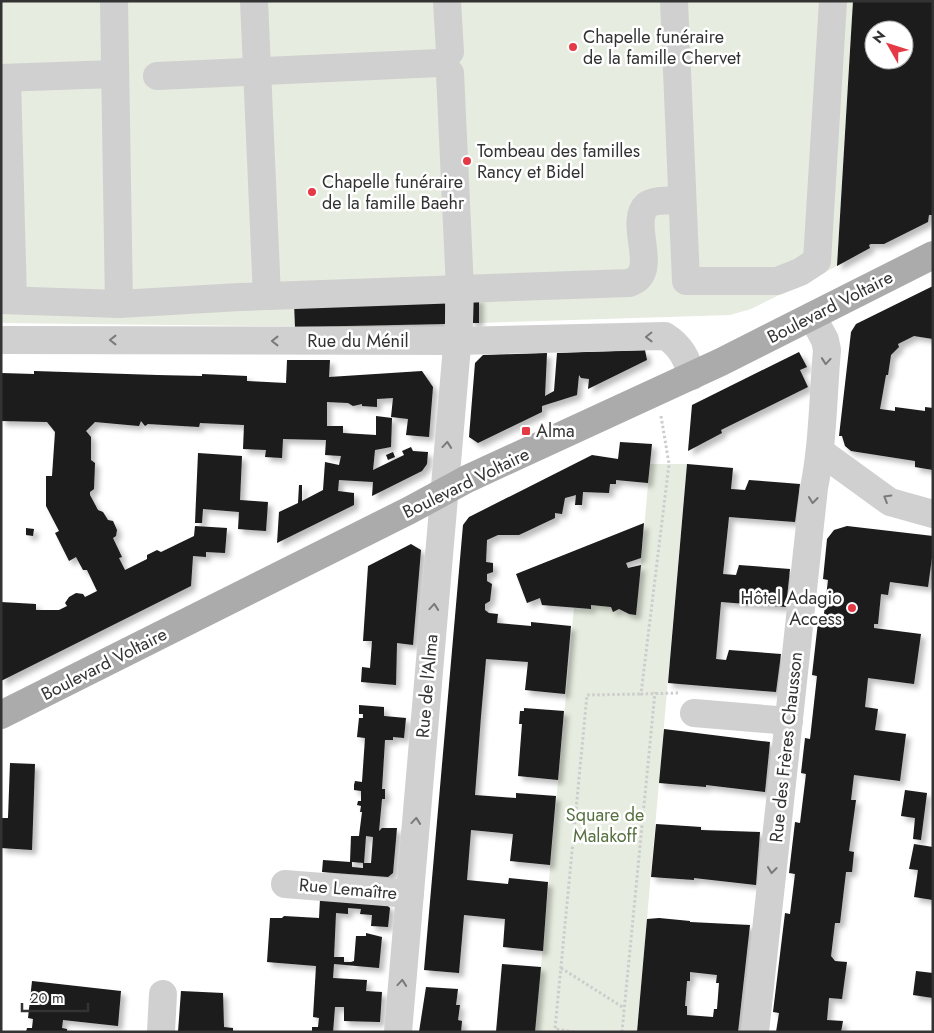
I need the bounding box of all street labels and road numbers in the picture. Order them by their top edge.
street label: Boulevard Voltaire [763,264,897,350]
street label: Rue du Ménil [307,328,409,354]
street label: Boulevard Voltaire [398,441,534,525]
street label: Boulevard Voltaire [37,621,171,707]
street label: Rue de l'Alma [409,633,445,739]
street label: Rue des Frères Chausson [763,650,809,844]
street label: Rue Lemaître [298,872,398,906]

